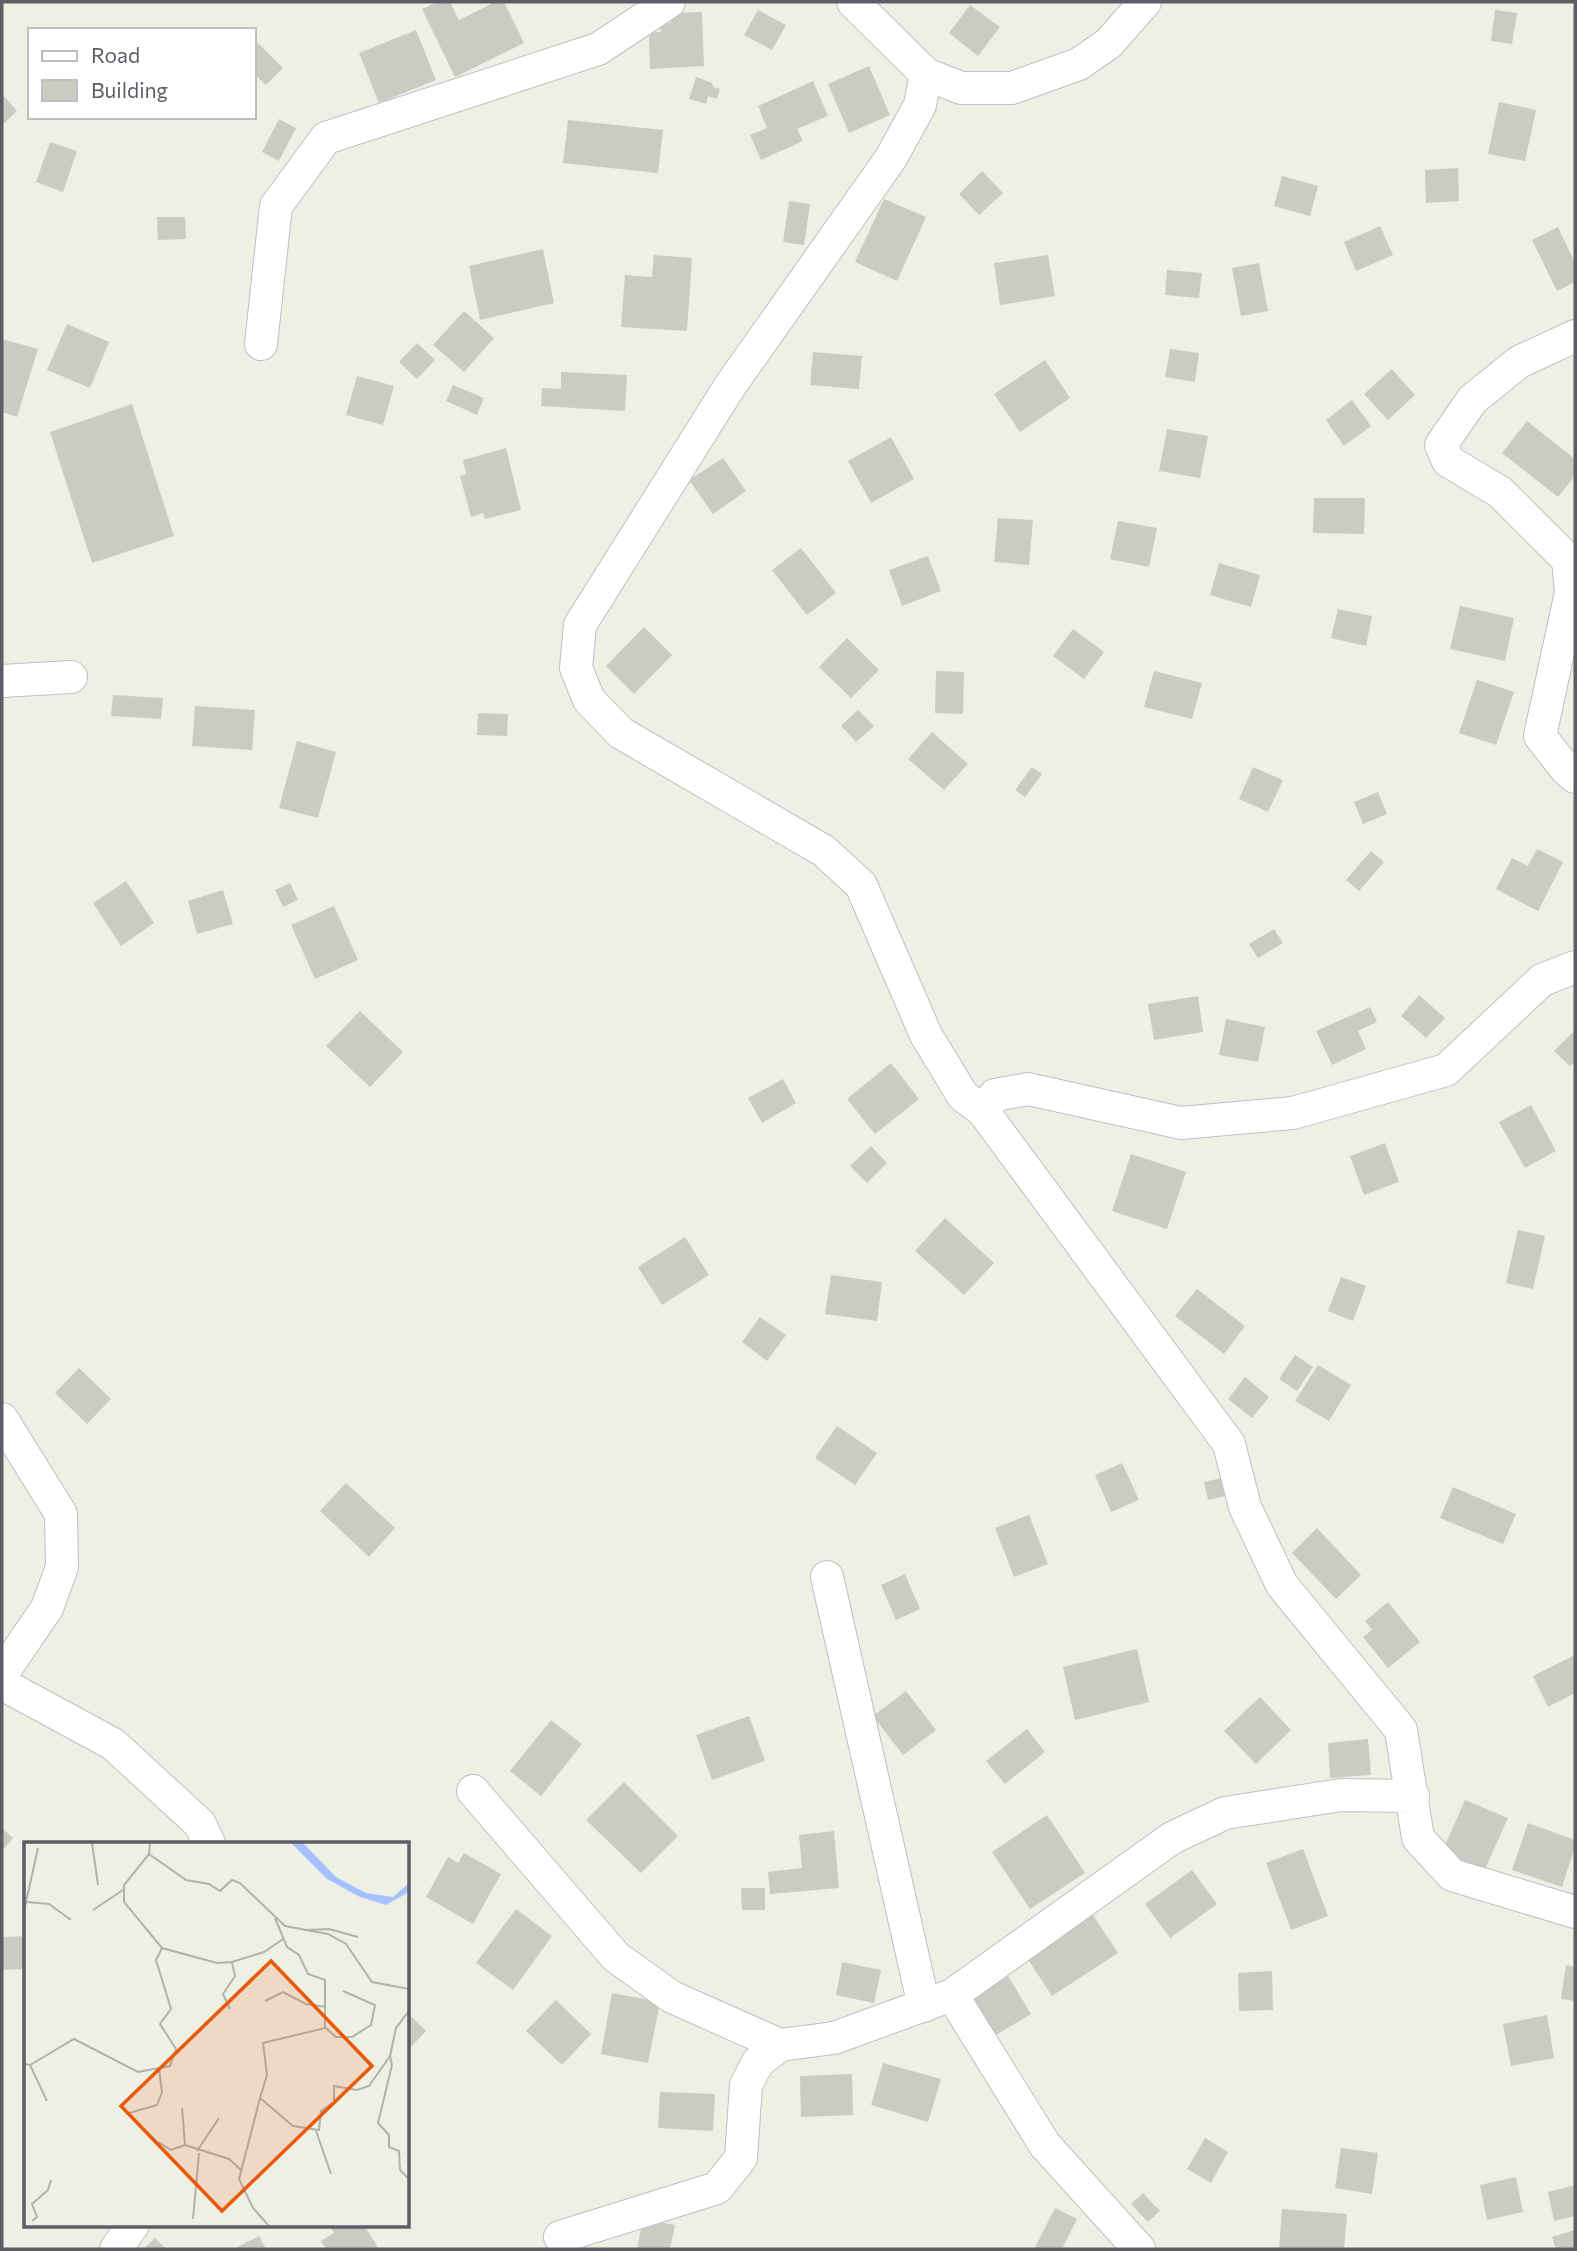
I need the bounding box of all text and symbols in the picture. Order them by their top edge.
legend [28,28,256,119]
text: Road [91,42,140,67]
text: Building [91,77,168,102]
inset map [24,1842,410,2226]

